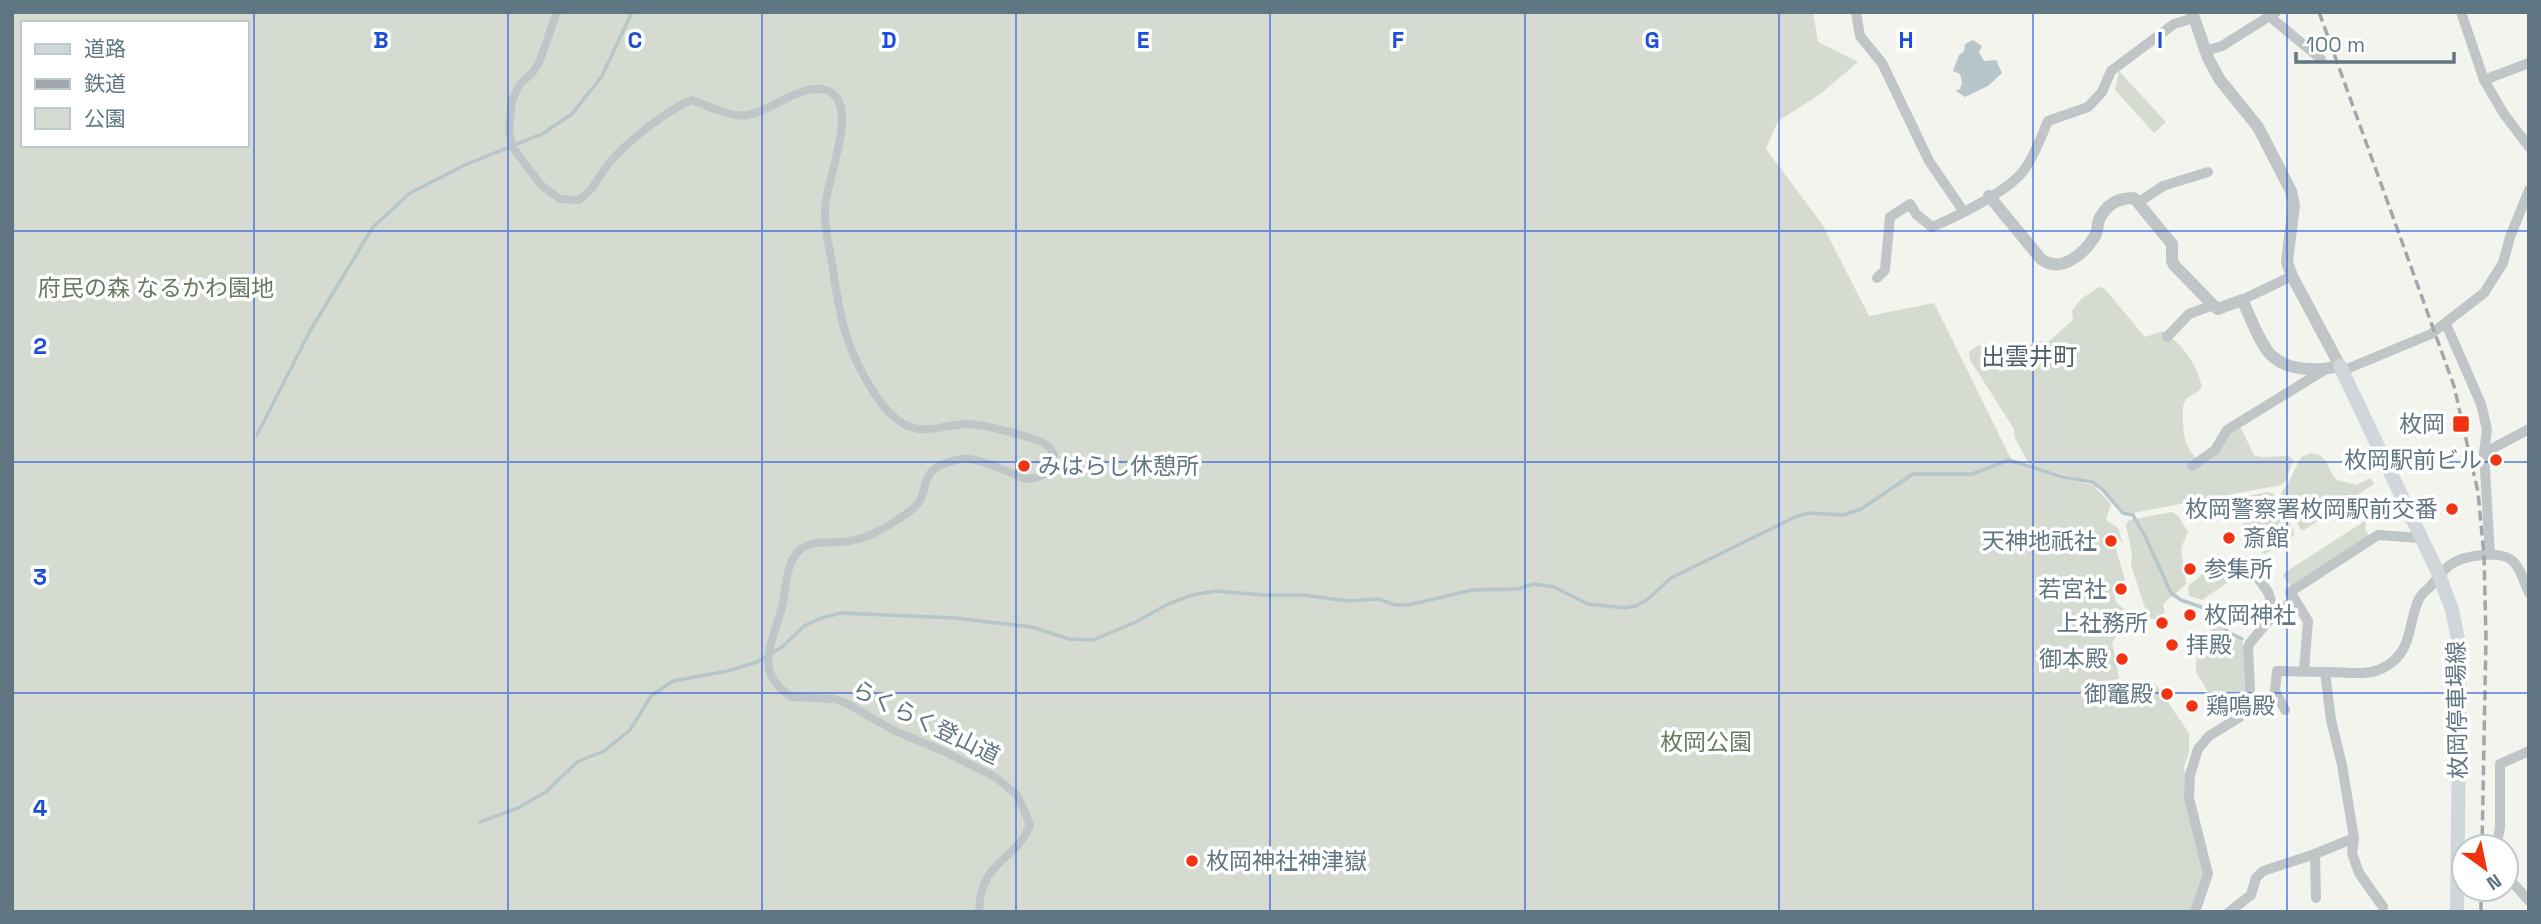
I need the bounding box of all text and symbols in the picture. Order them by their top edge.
legend [21,21,248,147]
scale bar [2296,21,2454,65]
text: B [373,25,389,55]
text: C [628,25,642,55]
text: D [881,25,897,55]
text: E [1137,25,1149,55]
text: F [1392,25,1404,55]
text: G [1644,25,1660,55]
text: H [1898,25,1914,55]
text: I [2157,25,2163,55]
text: 100 m [2306,31,2365,58]
text: 道路 [84,35,126,62]
text: 鉄道 [84,70,126,97]
text: 公園 [84,105,126,132]
park label: 府民の森 なるかわ園地 [38,273,274,303]
text: 2 [33,331,47,361]
district label: 出雲井町 [1981,341,2077,372]
place label: 枚岡 [2399,409,2445,439]
marker: 枚岡 [2451,414,2471,434]
place label: 枚岡駅前ビル [2344,445,2482,475]
place label: みはらし休憩所 [1038,451,1199,481]
marker: 枚岡駅前ビル [2488,452,2504,468]
marker: みはらし休憩所 [1016,458,1032,474]
place label: 枚岡警察署枚岡駅前交番 [2185,494,2438,524]
marker: 枚岡警察署枚岡駅前交番 [2444,501,2460,517]
place label: 斎館 [2243,523,2289,553]
place label: 天神地祇社 [1982,526,2097,556]
marker: 斎館 [2221,530,2237,546]
marker: 天神地祇社 [2103,533,2119,549]
place label: 参集所 [2204,554,2273,584]
marker: 参集所 [2182,561,2198,577]
text: 3 [33,562,47,592]
place label: 若宮社 [2038,574,2107,604]
marker: 若宮社 [2113,581,2129,597]
place label: 枚岡神社 [2204,600,2296,630]
marker: 枚岡神社 [2182,607,2198,623]
place label: 上社務所 [2056,608,2148,638]
marker: 上社務所 [2154,615,2170,631]
place label: 拝殿 [2186,630,2232,660]
marker: 拝殿 [2164,637,2180,653]
street label: 枚岡停車場線 [2441,641,2473,779]
place label: 御本殿 [2039,644,2108,674]
marker: 御本殿 [2114,651,2130,667]
street label: らくらく登山道 [847,673,1005,771]
place label: 御竈殿 [2084,679,2153,709]
marker: 御竈殿 [2159,686,2175,702]
place label: 鶏鳴殿 [2206,691,2275,721]
marker: 鶏鳴殿 [2184,698,2200,714]
park label: 枚岡公園 [1660,727,1752,757]
text: 4 [33,793,48,823]
north arrow [2450,833,2520,903]
place label: 枚岡神社神津嶽 [1206,846,1367,876]
marker: 枚岡神社神津嶽 [1184,853,1200,869]
text: N [2482,868,2506,896]

